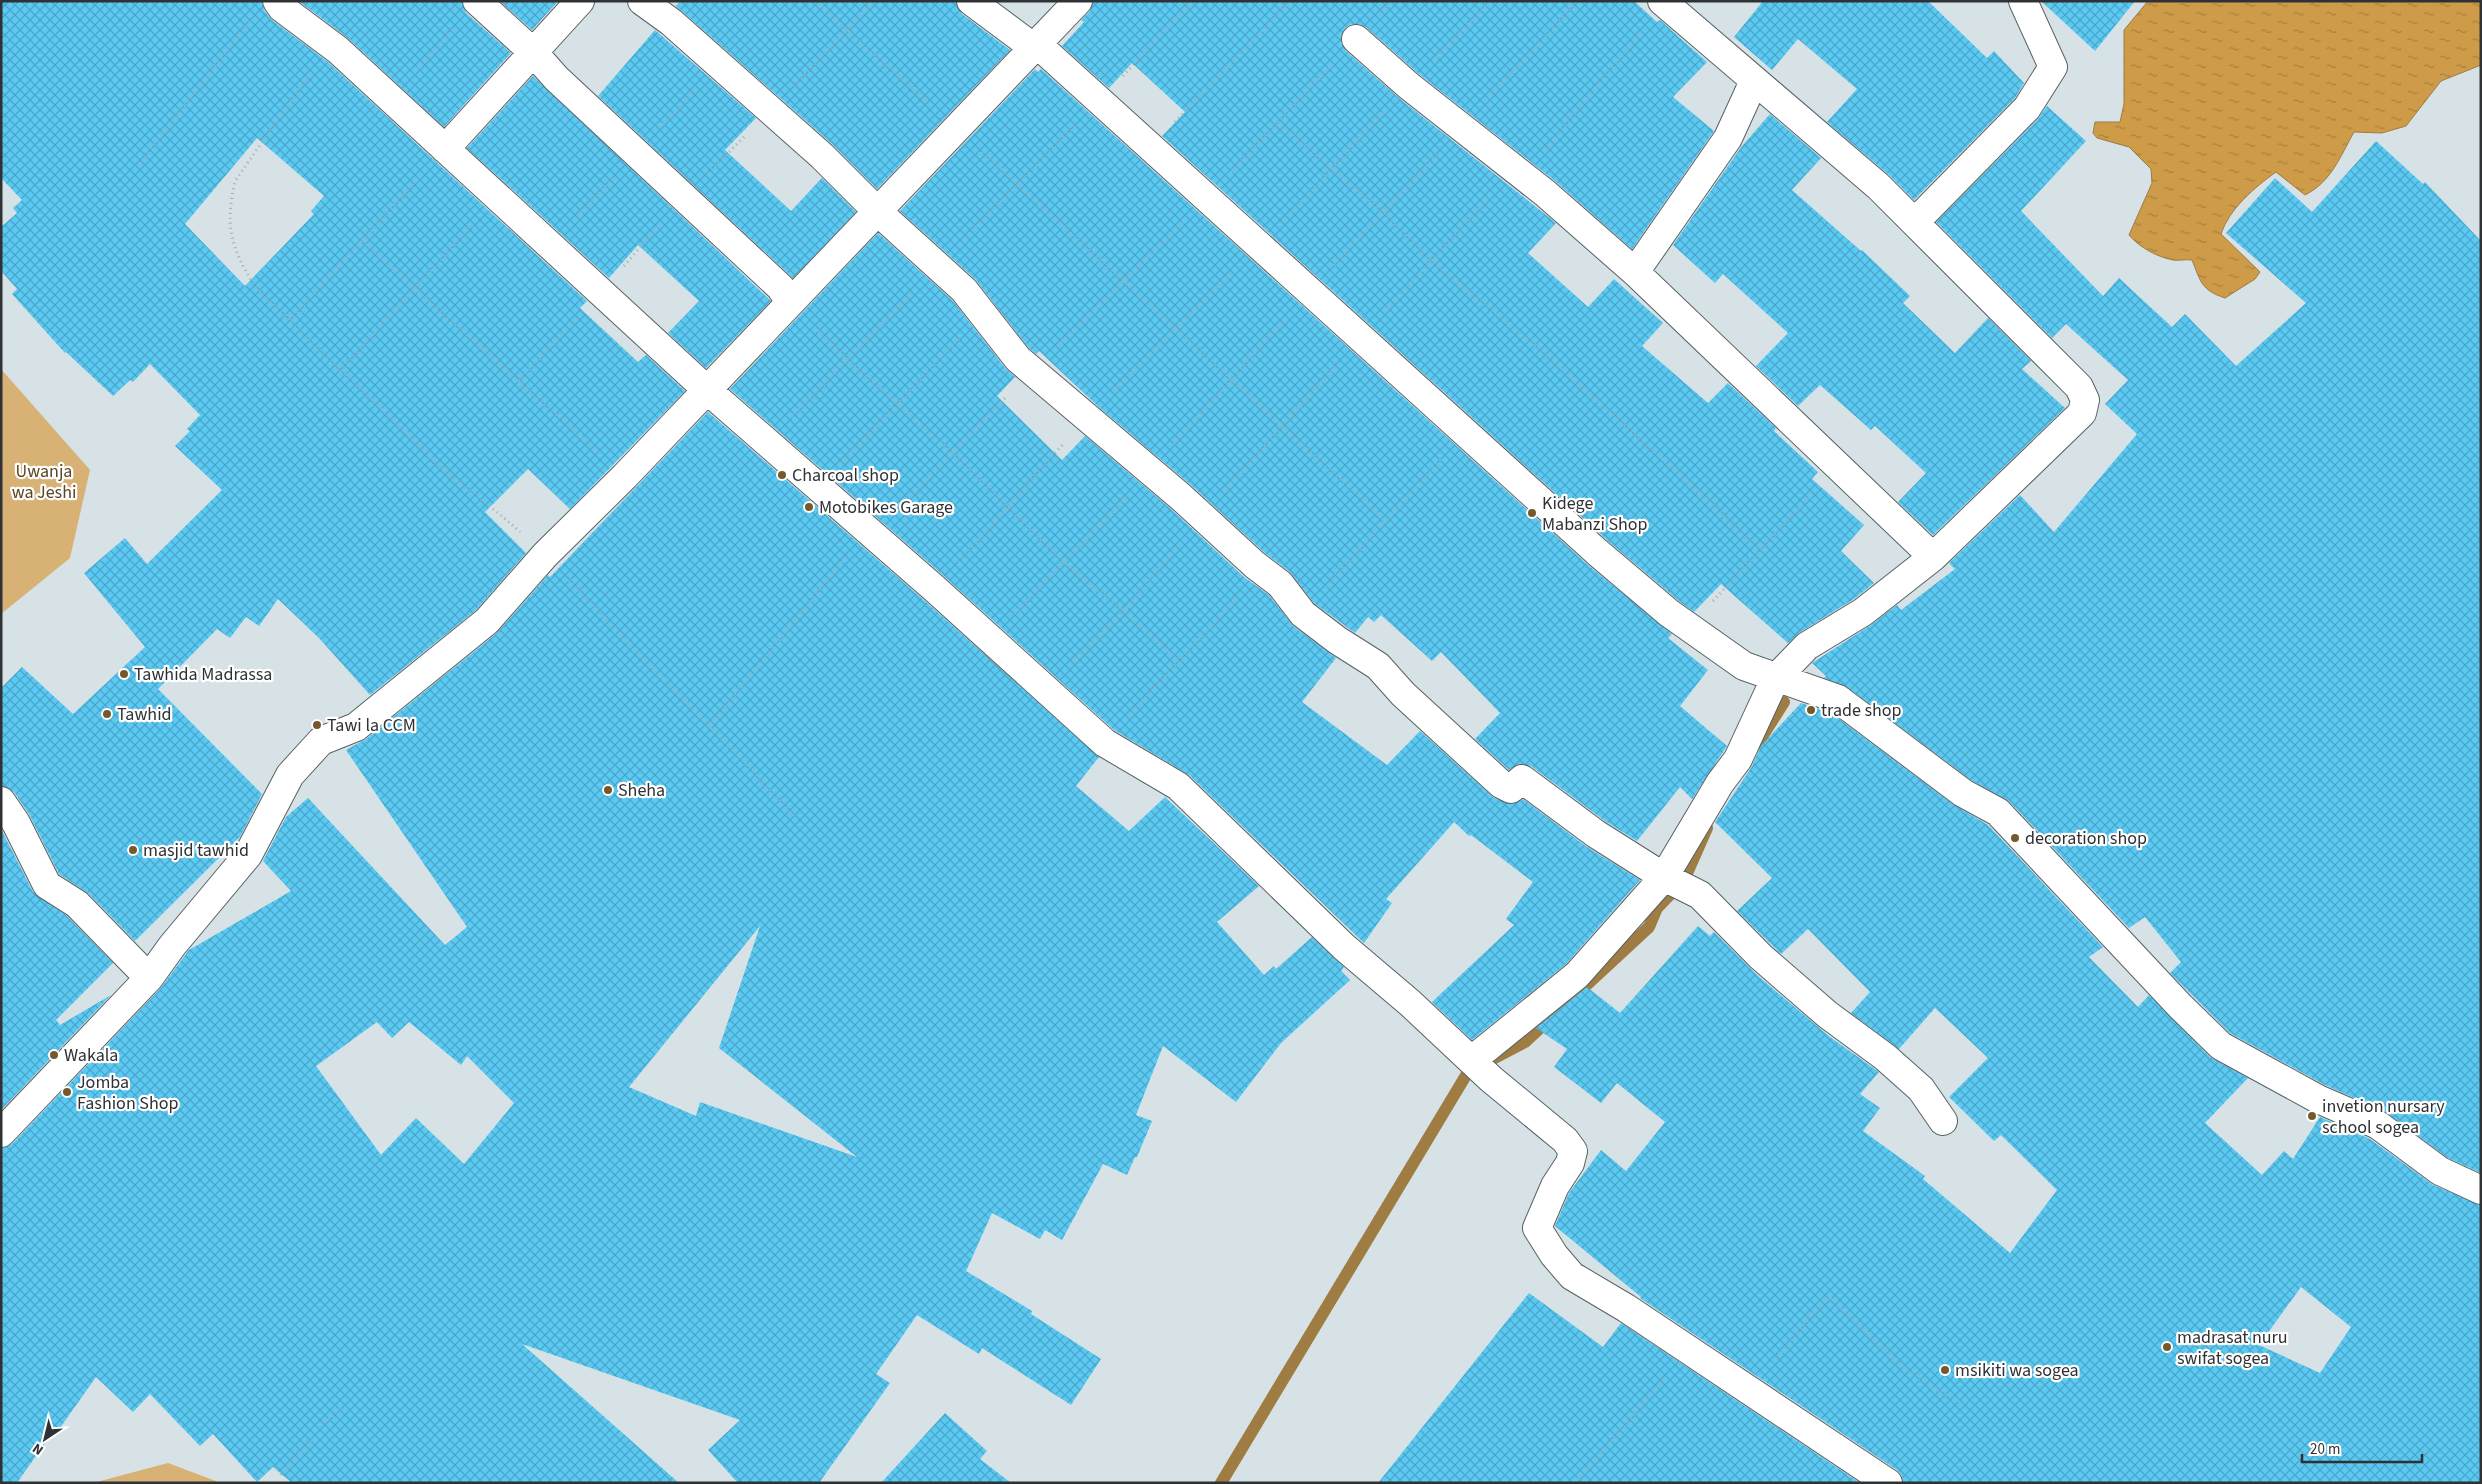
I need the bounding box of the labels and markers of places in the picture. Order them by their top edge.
place label: Charcoal shop [792,463,899,488]
marker: Charcoal shop [776,469,788,481]
place label: Kidege Mabanzi Shop [1542,491,1648,537]
place label: Motobikes Garage [819,495,953,520]
marker: Motobikes Garage [803,501,815,513]
marker: Kidege Mabanzi Shop [1526,507,1538,519]
place label: Tawhida Madrassa [134,662,272,687]
marker: Tawhida Madrassa [118,668,130,680]
place label: trade shop [1821,698,1902,723]
place label: Tawhid [117,702,172,727]
marker: trade shop [1805,704,1817,716]
marker: Tawhid [101,708,113,720]
place label: Tawi la CCM [327,713,416,738]
marker: Tawi la CCM [311,719,323,731]
place label: Sheha [618,778,665,803]
marker: Sheha [602,784,614,796]
place label: decoration shop [2025,826,2147,851]
marker: decoration shop [2009,832,2021,844]
place label: masjid tawhid [143,838,249,863]
marker: masjid tawhid [127,844,139,856]
place label: Wakala [64,1043,118,1068]
marker: Wakala [48,1049,60,1061]
place label: Jomba Fashion Shop [77,1070,178,1116]
marker: Jomba Fashion Shop [61,1086,73,1098]
place label: invetion nursary school sogea [2322,1094,2445,1140]
marker: invetion nursary school sogea [2306,1110,2318,1122]
place label: madrasat nuru swifat sogea [2177,1325,2288,1371]
marker: madrasat nuru swifat sogea [2161,1341,2173,1353]
place label: msikiti wa sogea [1955,1358,2079,1383]
marker: msikiti wa sogea [1939,1364,1951,1376]

